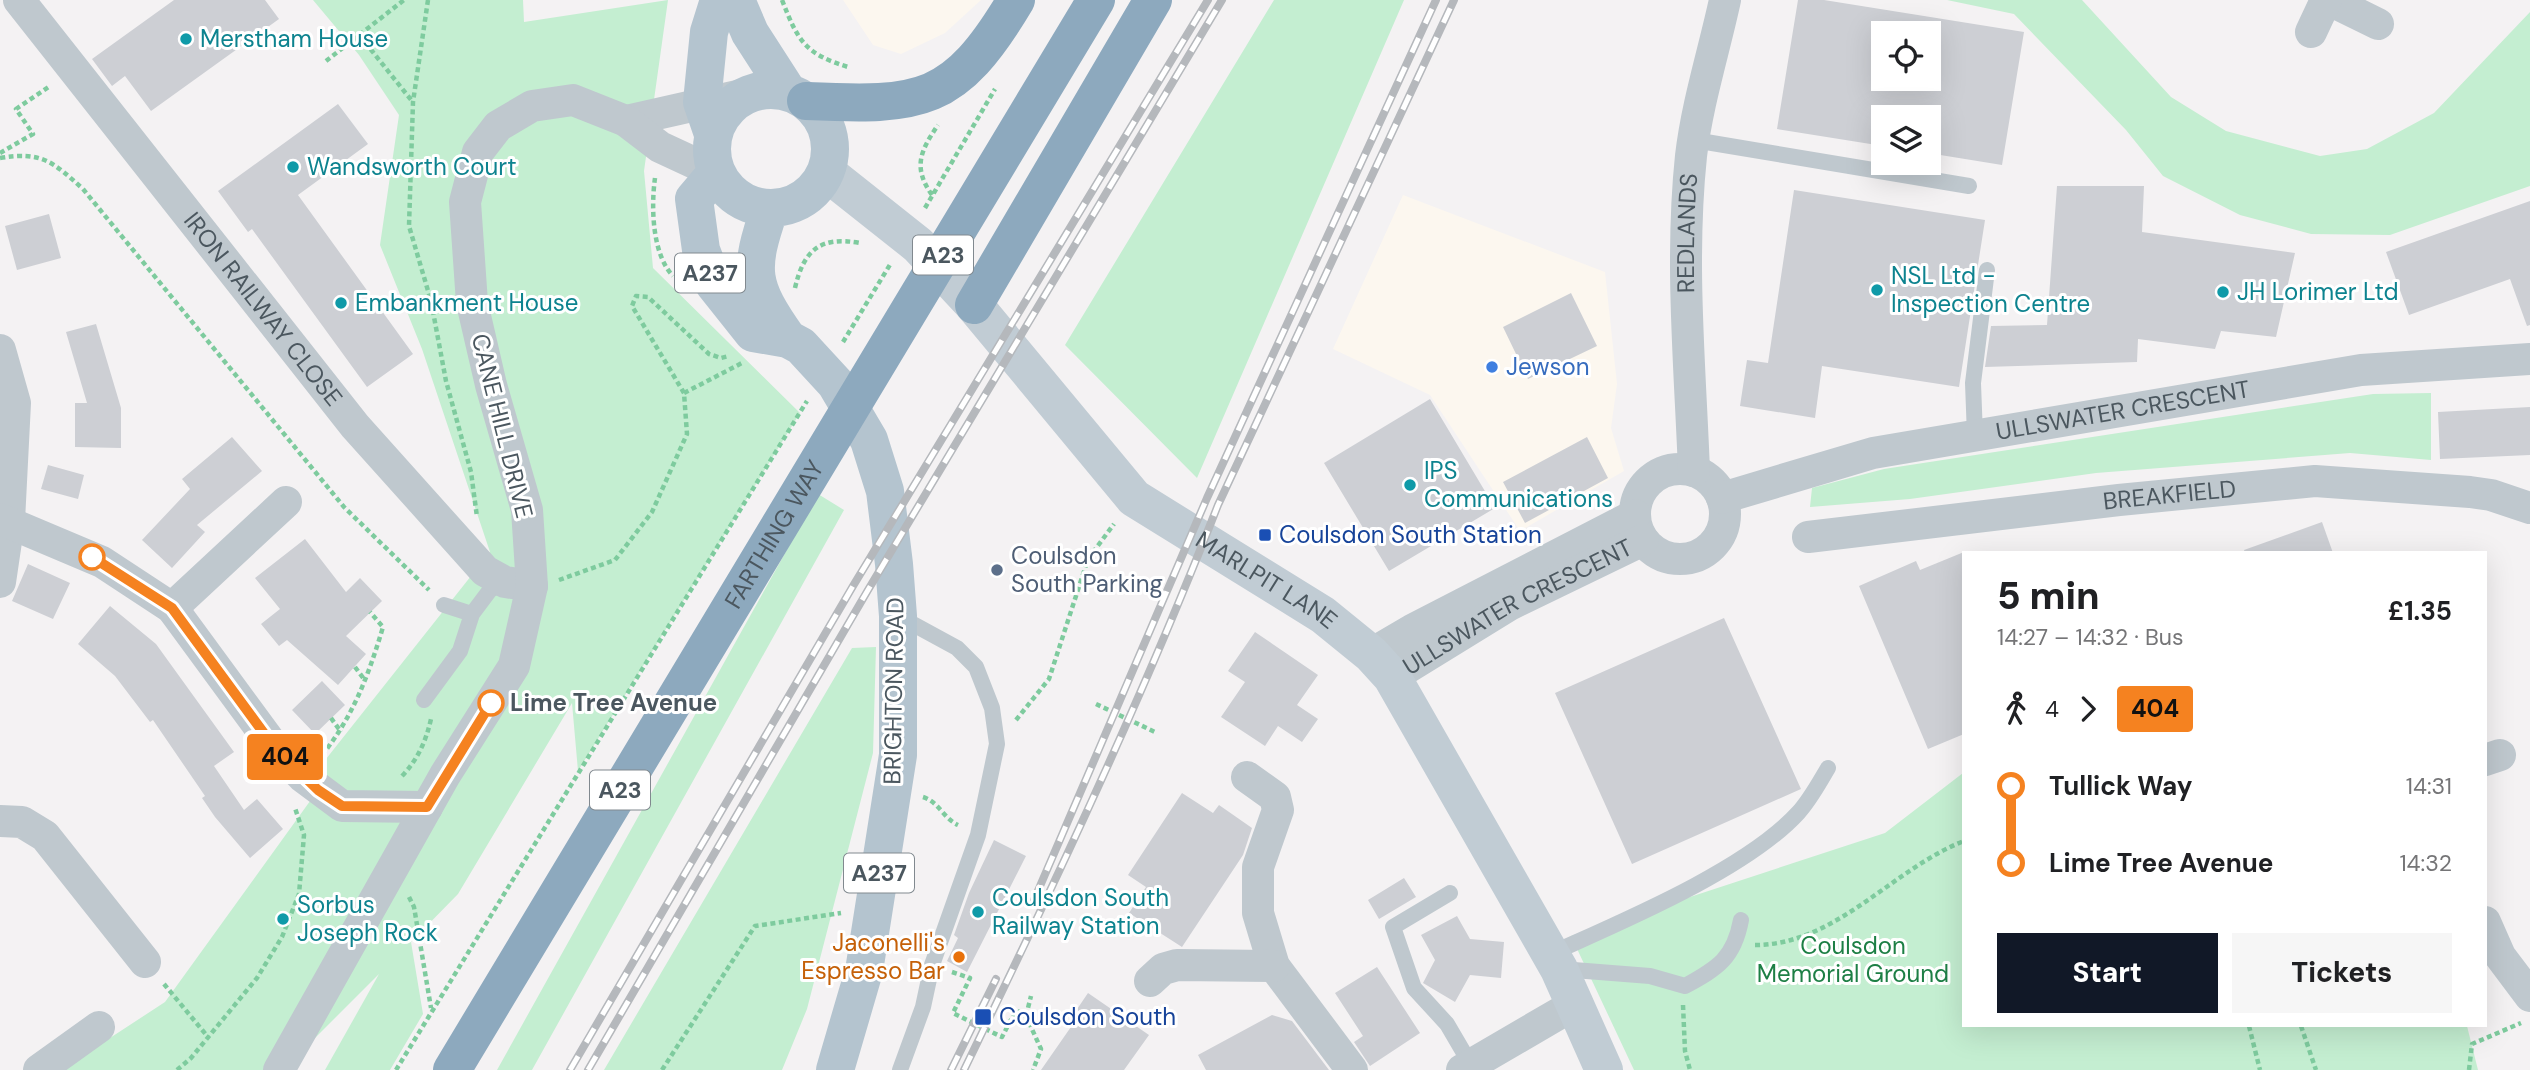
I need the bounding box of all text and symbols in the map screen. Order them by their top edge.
map controls [1871,21,1941,175]
button: locate [1871,21,1941,91]
place label: Merstham House [200,23,388,54]
marker: Merstham House [178,31,194,47]
button: layers [1871,105,1941,175]
place label: Wandsworth Court [307,151,517,182]
marker: Wandsworth Court [285,159,301,175]
street label: REDLANDS [1670,172,1704,293]
street label: IRON RAILWAY CLOSE [177,206,349,412]
road number: A23 [913,236,973,274]
road number: A237 [675,254,745,292]
place label: NSL Ltd - Inspection Centre [1891,260,2090,319]
place label: JH Lorimer Ltd [2237,276,2399,307]
marker: NSL Ltd - Inspection Centre [1869,282,1885,298]
marker: JH Lorimer Ltd [2215,284,2231,300]
place label: Embankment House [355,287,579,318]
marker: Embankment House [333,295,349,311]
street label: CANE HILL DRIVE [465,330,540,521]
place label: Jewson [1506,351,1590,382]
marker: Jewson [1484,359,1500,375]
street label: ULLSWATER CRESCENT [1994,373,2252,447]
street label: FARTHING WAY [717,454,830,614]
place label: IPS Communications [1424,455,1613,514]
street label: BREAKFIELD [2101,473,2237,517]
marker: IPS Communications [1402,477,1418,493]
place label: Coulsdon South Station [1279,519,1542,550]
street label: MARLPIT LANE [1190,524,1344,636]
marker: Coulsdon South Station [1257,527,1273,543]
street label: ULLSWATER CRESCENT [1397,532,1637,682]
place label: Coulsdon South Parking [1011,540,1163,599]
unlabelled marker [79,544,105,570]
marker: Coulsdon South Parking [989,562,1005,578]
text: 5 min [1997,571,2100,621]
text: £1.35 [2388,594,2452,628]
street label: BRIGHTON ROAD [876,597,911,785]
text: 14:27 – 14:32 · Bus [1997,622,2184,652]
place label: Lime Tree Avenue [510,687,717,718]
marker: Lime Tree Avenue [478,690,504,716]
icon: walk [1997,690,2035,728]
icon: forward [2069,690,2107,728]
text: 404 [2131,693,2179,724]
text: 4 [2045,694,2059,724]
line badge: 404 [245,734,325,780]
text: 404 [261,741,309,772]
text: Tullick Way [2049,769,2193,803]
road number: A23 [590,770,650,810]
text: 14:31 [2406,771,2452,801]
text: Lime Tree Avenue [2049,846,2273,880]
text: 14:32 [2399,848,2452,878]
road number: A237 [844,853,914,892]
place label: Coulsdon South Railway Station [992,882,1169,941]
place label: Sorbus Joseph Rock [297,889,438,948]
marker: Coulsdon South Railway Station [970,904,986,920]
marker: Sorbus Joseph Rock [275,911,291,927]
place label: Jaconelli's Espresso Bar [801,927,945,986]
park label: Coulsdon Memorial Ground [1757,930,1949,989]
button: Start [1997,933,2218,1013]
button: Tickets [2232,933,2452,1013]
marker: Jaconelli's Espresso Bar [951,949,967,965]
place label: Coulsdon South [999,1001,1176,1032]
marker: Coulsdon South [973,1007,993,1027]

